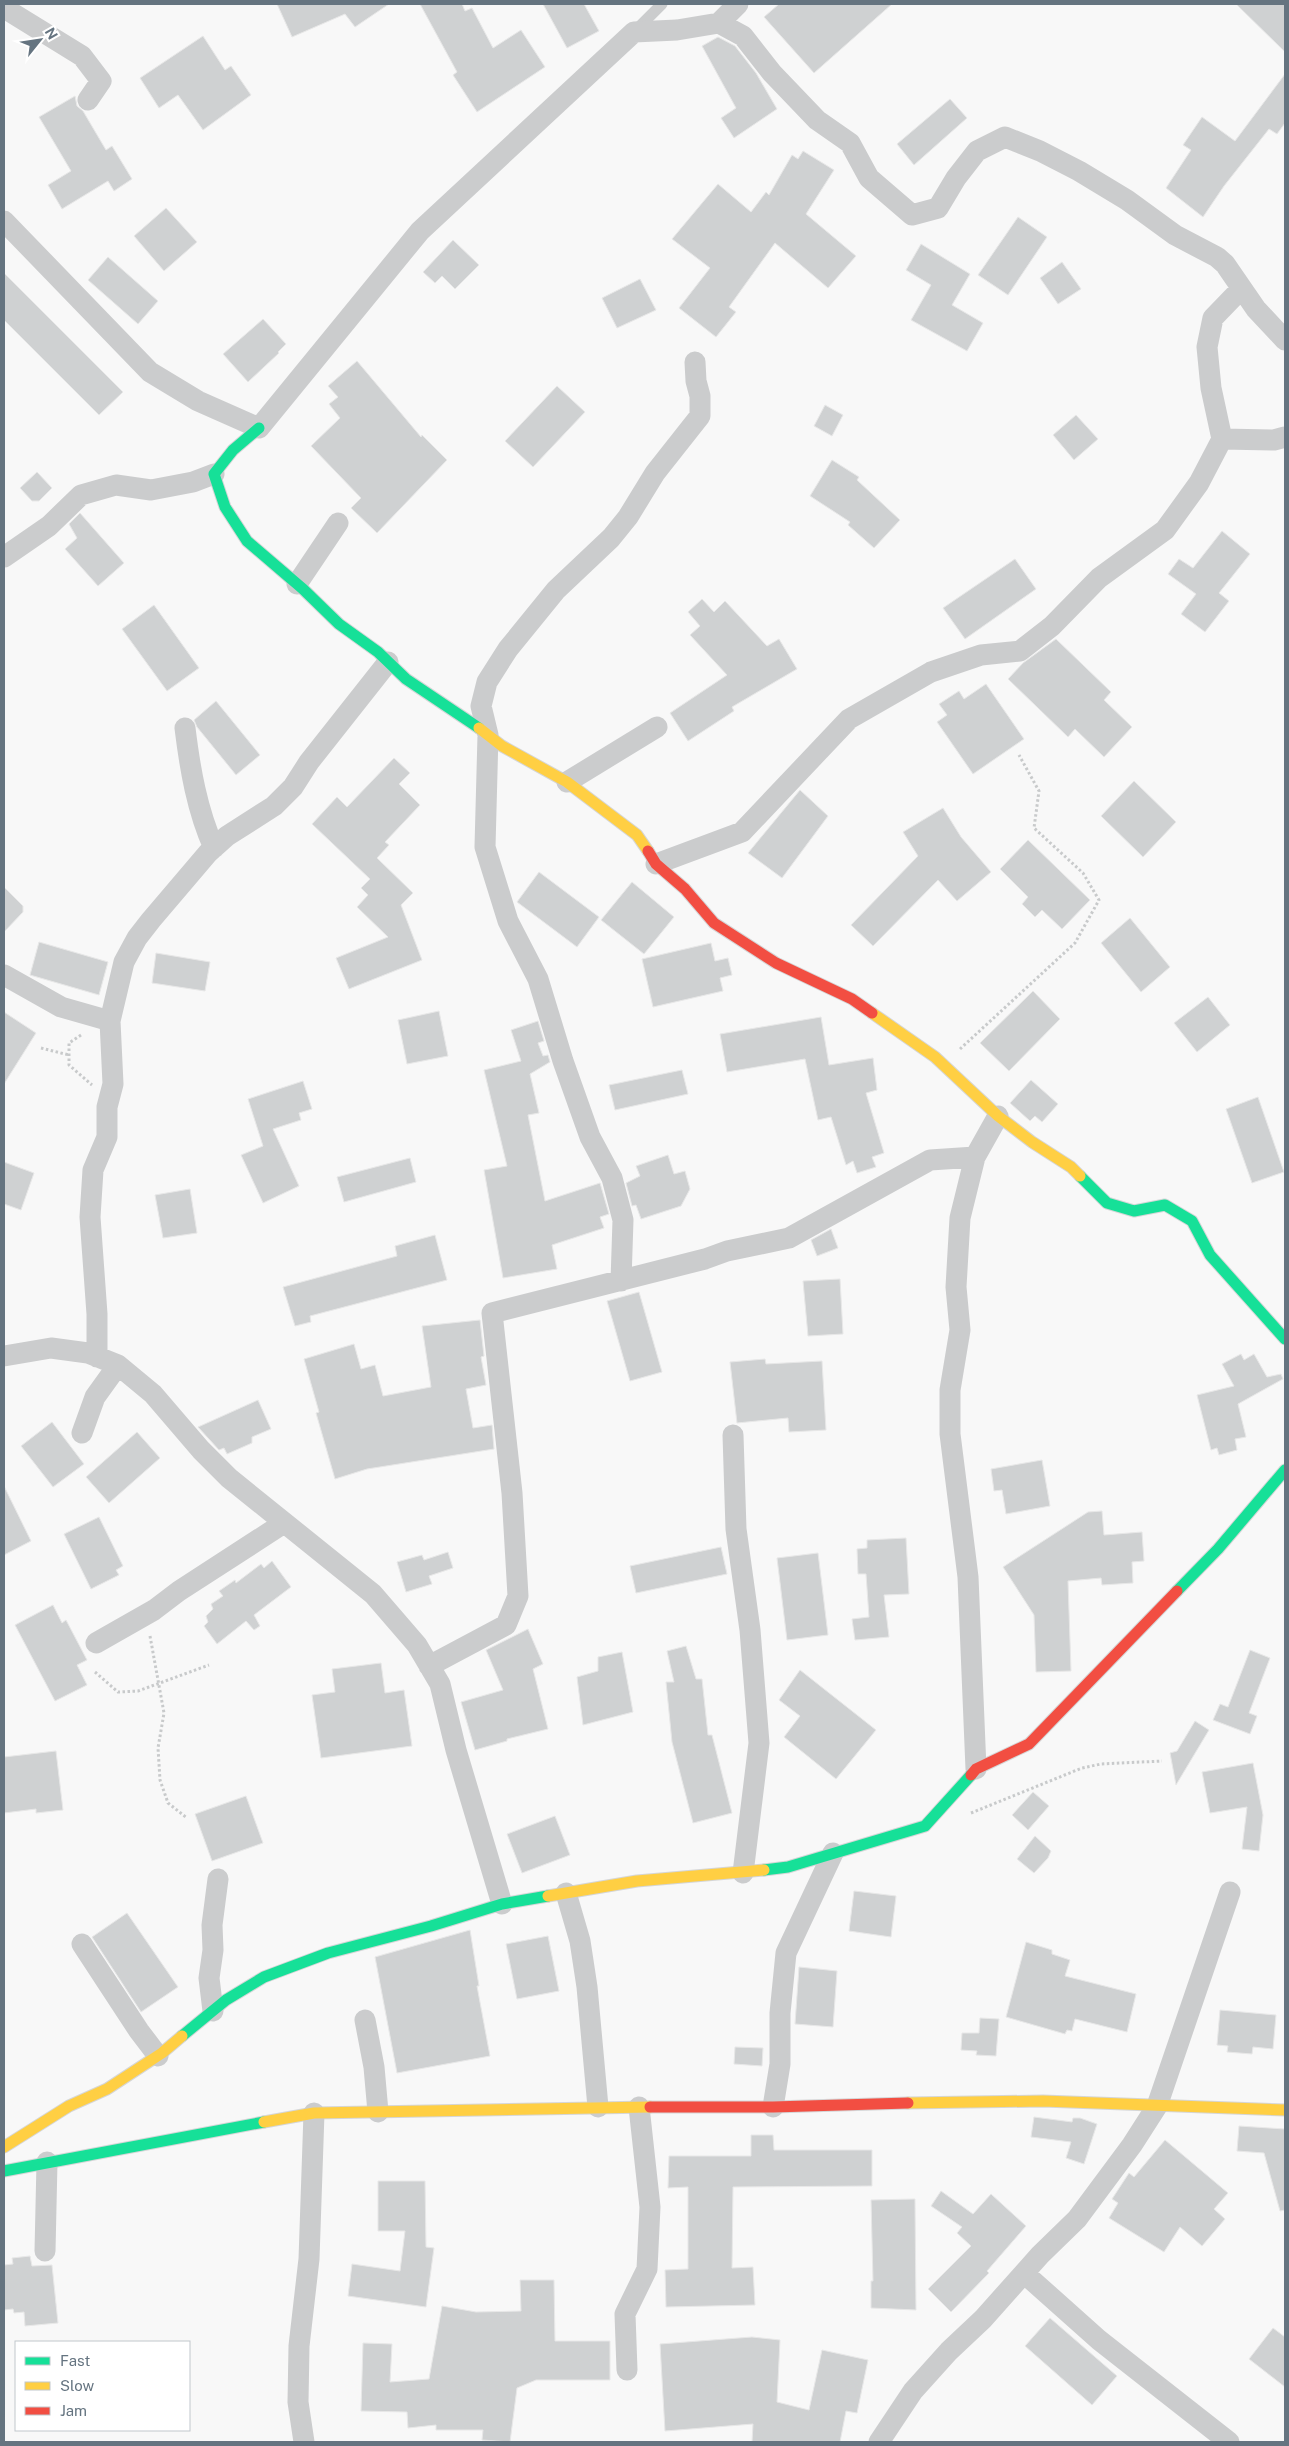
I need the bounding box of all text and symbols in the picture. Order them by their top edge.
north arrow [15,15,65,65]
text: N [42,25,61,42]
legend [15,2341,190,2431]
text: Fast [60,2352,90,2369]
text: Slow [60,2377,95,2394]
text: Jam [60,2402,87,2419]

